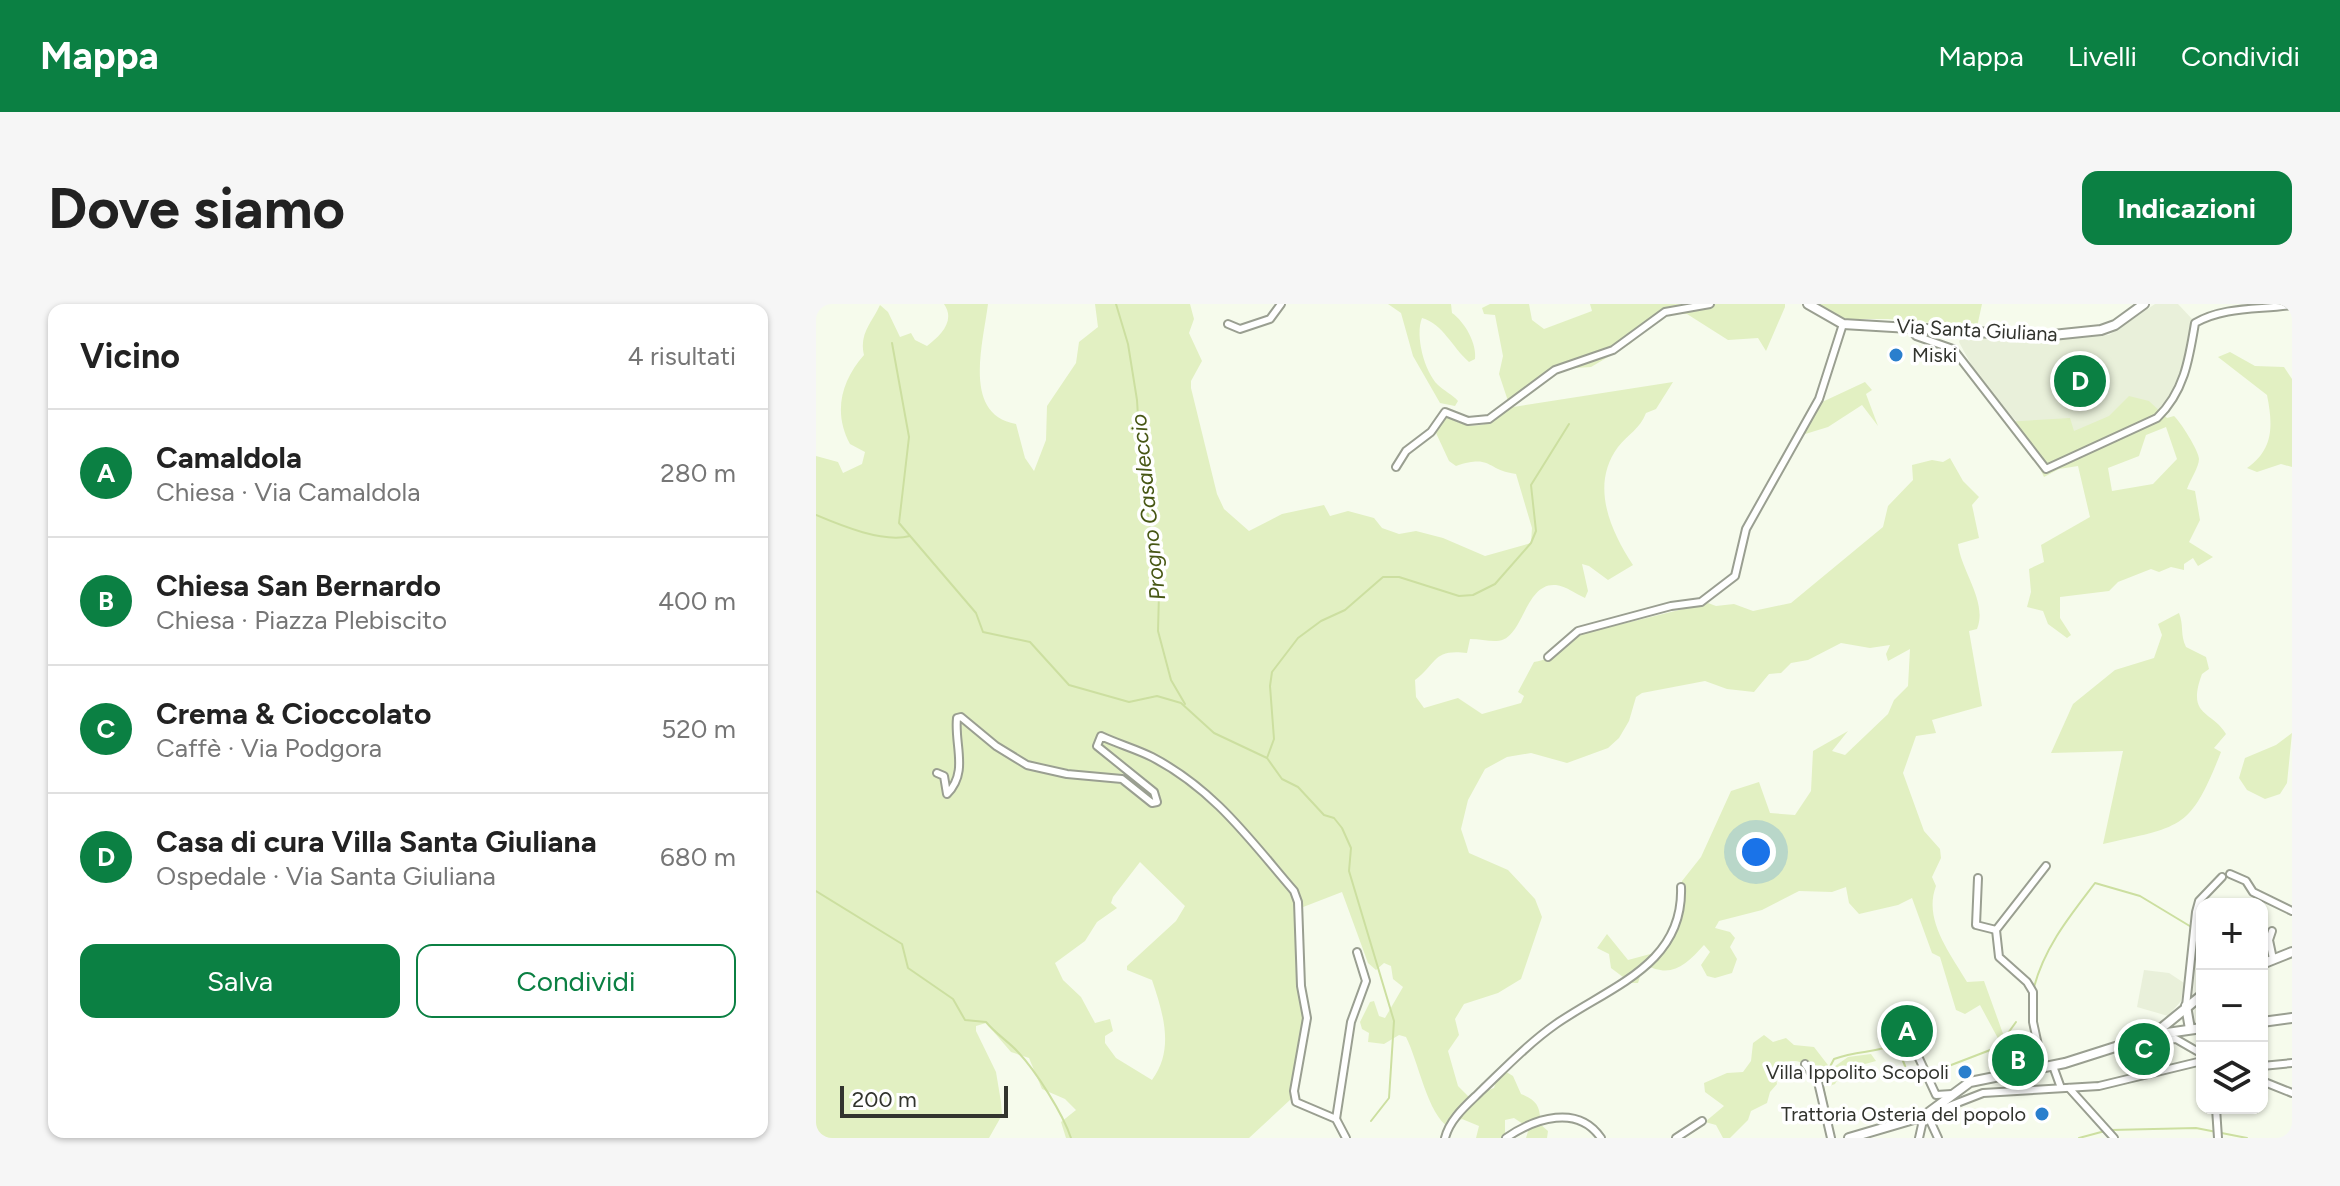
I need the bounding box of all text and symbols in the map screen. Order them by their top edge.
text: Mappa [40,33,159,79]
text: Mappa [1938,39,2024,73]
text: Livelli [2068,39,2137,73]
text: Condividi [2181,39,2300,73]
button: Indicazioni [2082,171,2292,245]
text: Dove siamo [48,175,345,242]
street label: Via Santa Giuliana [1896,314,2058,346]
text: Vicino [80,336,180,377]
text: 4 risultati [627,340,736,372]
place label: Miski [1912,343,1957,367]
marker: Miski [1887,346,1905,364]
pin: D [2054,351,2106,411]
water label: Progno Casaleccio [1125,412,1171,601]
text: Camaldola [156,439,302,476]
text: A [97,457,115,489]
text: 280 m [660,457,736,489]
text: Chiesa · Via Camaldola [156,476,420,508]
text: Chiesa San Bernardo [156,567,441,604]
text: B [98,585,114,617]
text: 400 m [658,585,736,617]
text: Chiesa · Piazza Plebiscito [156,604,447,636]
text: Crema & Cioccolato [156,695,431,732]
text: C [97,713,115,745]
text: 520 m [661,713,736,745]
text: Caffè · Via Podgora [156,732,382,764]
text: Casa di cura Villa Santa Giuliana [156,823,597,860]
your location [1736,832,1776,872]
text: D [97,841,115,873]
text: 680 m [660,841,736,873]
text: Ospedale · Via Santa Giuliana [156,860,496,892]
map controls [2196,898,2268,1114]
button: + [2196,898,2268,970]
button: Salva [80,944,400,1018]
button: Condividi [416,944,736,1018]
button: − [2196,970,2268,1042]
pin: A [1881,1001,1933,1061]
pin: C [2118,1019,2170,1079]
pin: B [1992,1030,2044,1090]
button: layers [2196,1042,2268,1114]
place label: Villa Ippolito Scopoli [1766,1060,1949,1084]
marker: Villa Ippolito Scopoli [1956,1063,1974,1081]
scale bar [840,1082,1008,1118]
text: 200 m [852,1086,917,1113]
place label: Trattoria Osteria del popolo [1781,1102,2026,1126]
marker: Trattoria Osteria del popolo [2033,1105,2051,1123]

